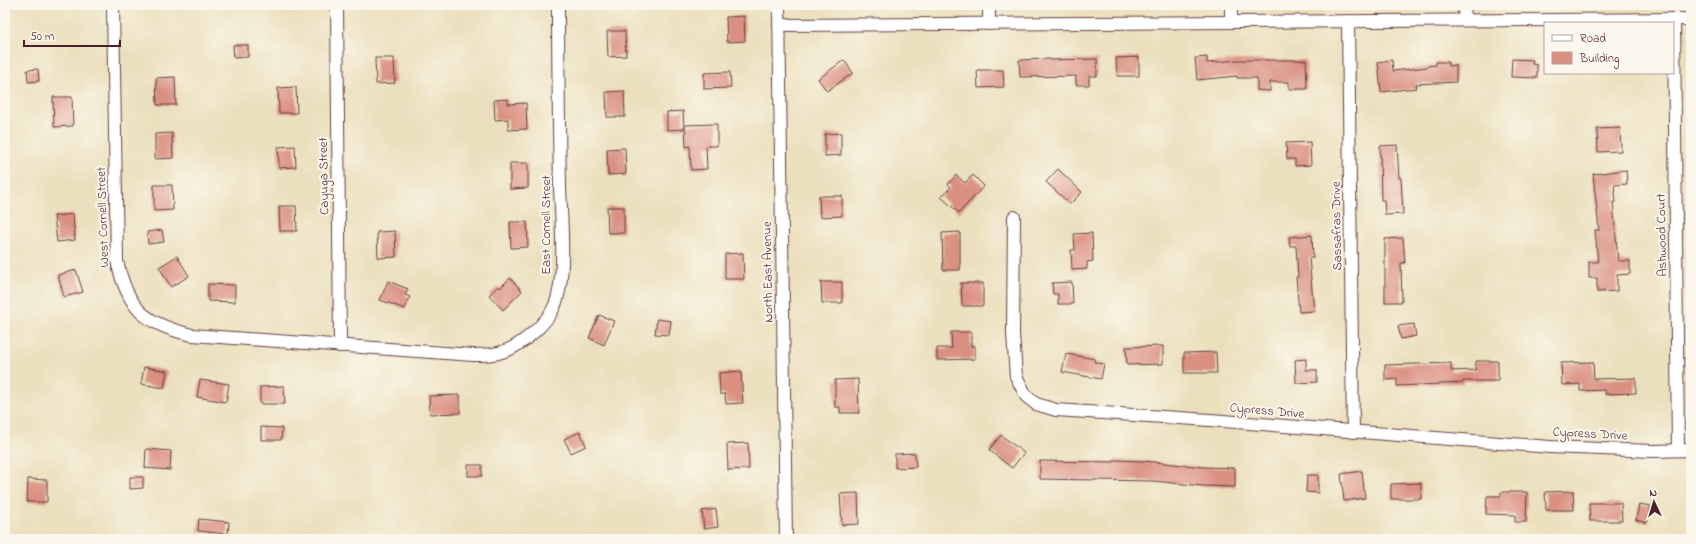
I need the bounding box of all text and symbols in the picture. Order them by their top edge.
scale bar [24,22,120,48]
legend [1544,22,1674,74]
text: 50 m [30,28,54,46]
text: Road [1580,30,1606,48]
text: Building [1579,50,1619,69]
street label: Cayuga Street [314,136,335,215]
street label: West Cornell Street [92,166,114,268]
street label: East Cornell Street [537,175,556,275]
street label: Sassafras Drive [1327,181,1347,271]
street label: Ashwood Court [1652,193,1672,277]
street label: North East Avenue [758,221,778,323]
street label: Cypress Drive [1229,398,1305,425]
street label: Cypress Drive [1552,423,1628,446]
north arrow [1634,482,1674,522]
text: N [1649,485,1658,501]

